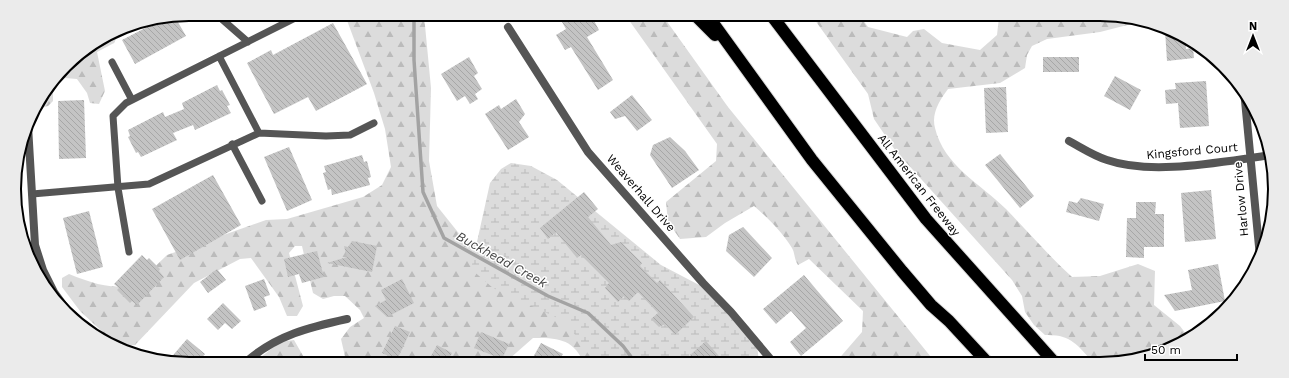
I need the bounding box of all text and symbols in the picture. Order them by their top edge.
north arrow [1233,16,1273,56]
text: N [1249,20,1257,33]
street label: All American Freeway [875,131,964,239]
street label: Kingsford Court [1146,140,1238,162]
street label: Weaverhall Drive [604,152,678,235]
street label: Harlow Drive [1231,161,1251,237]
water label: Buckhead Creek [454,228,550,291]
scale bar [1145,336,1237,362]
text: 50 m [1151,343,1181,357]

